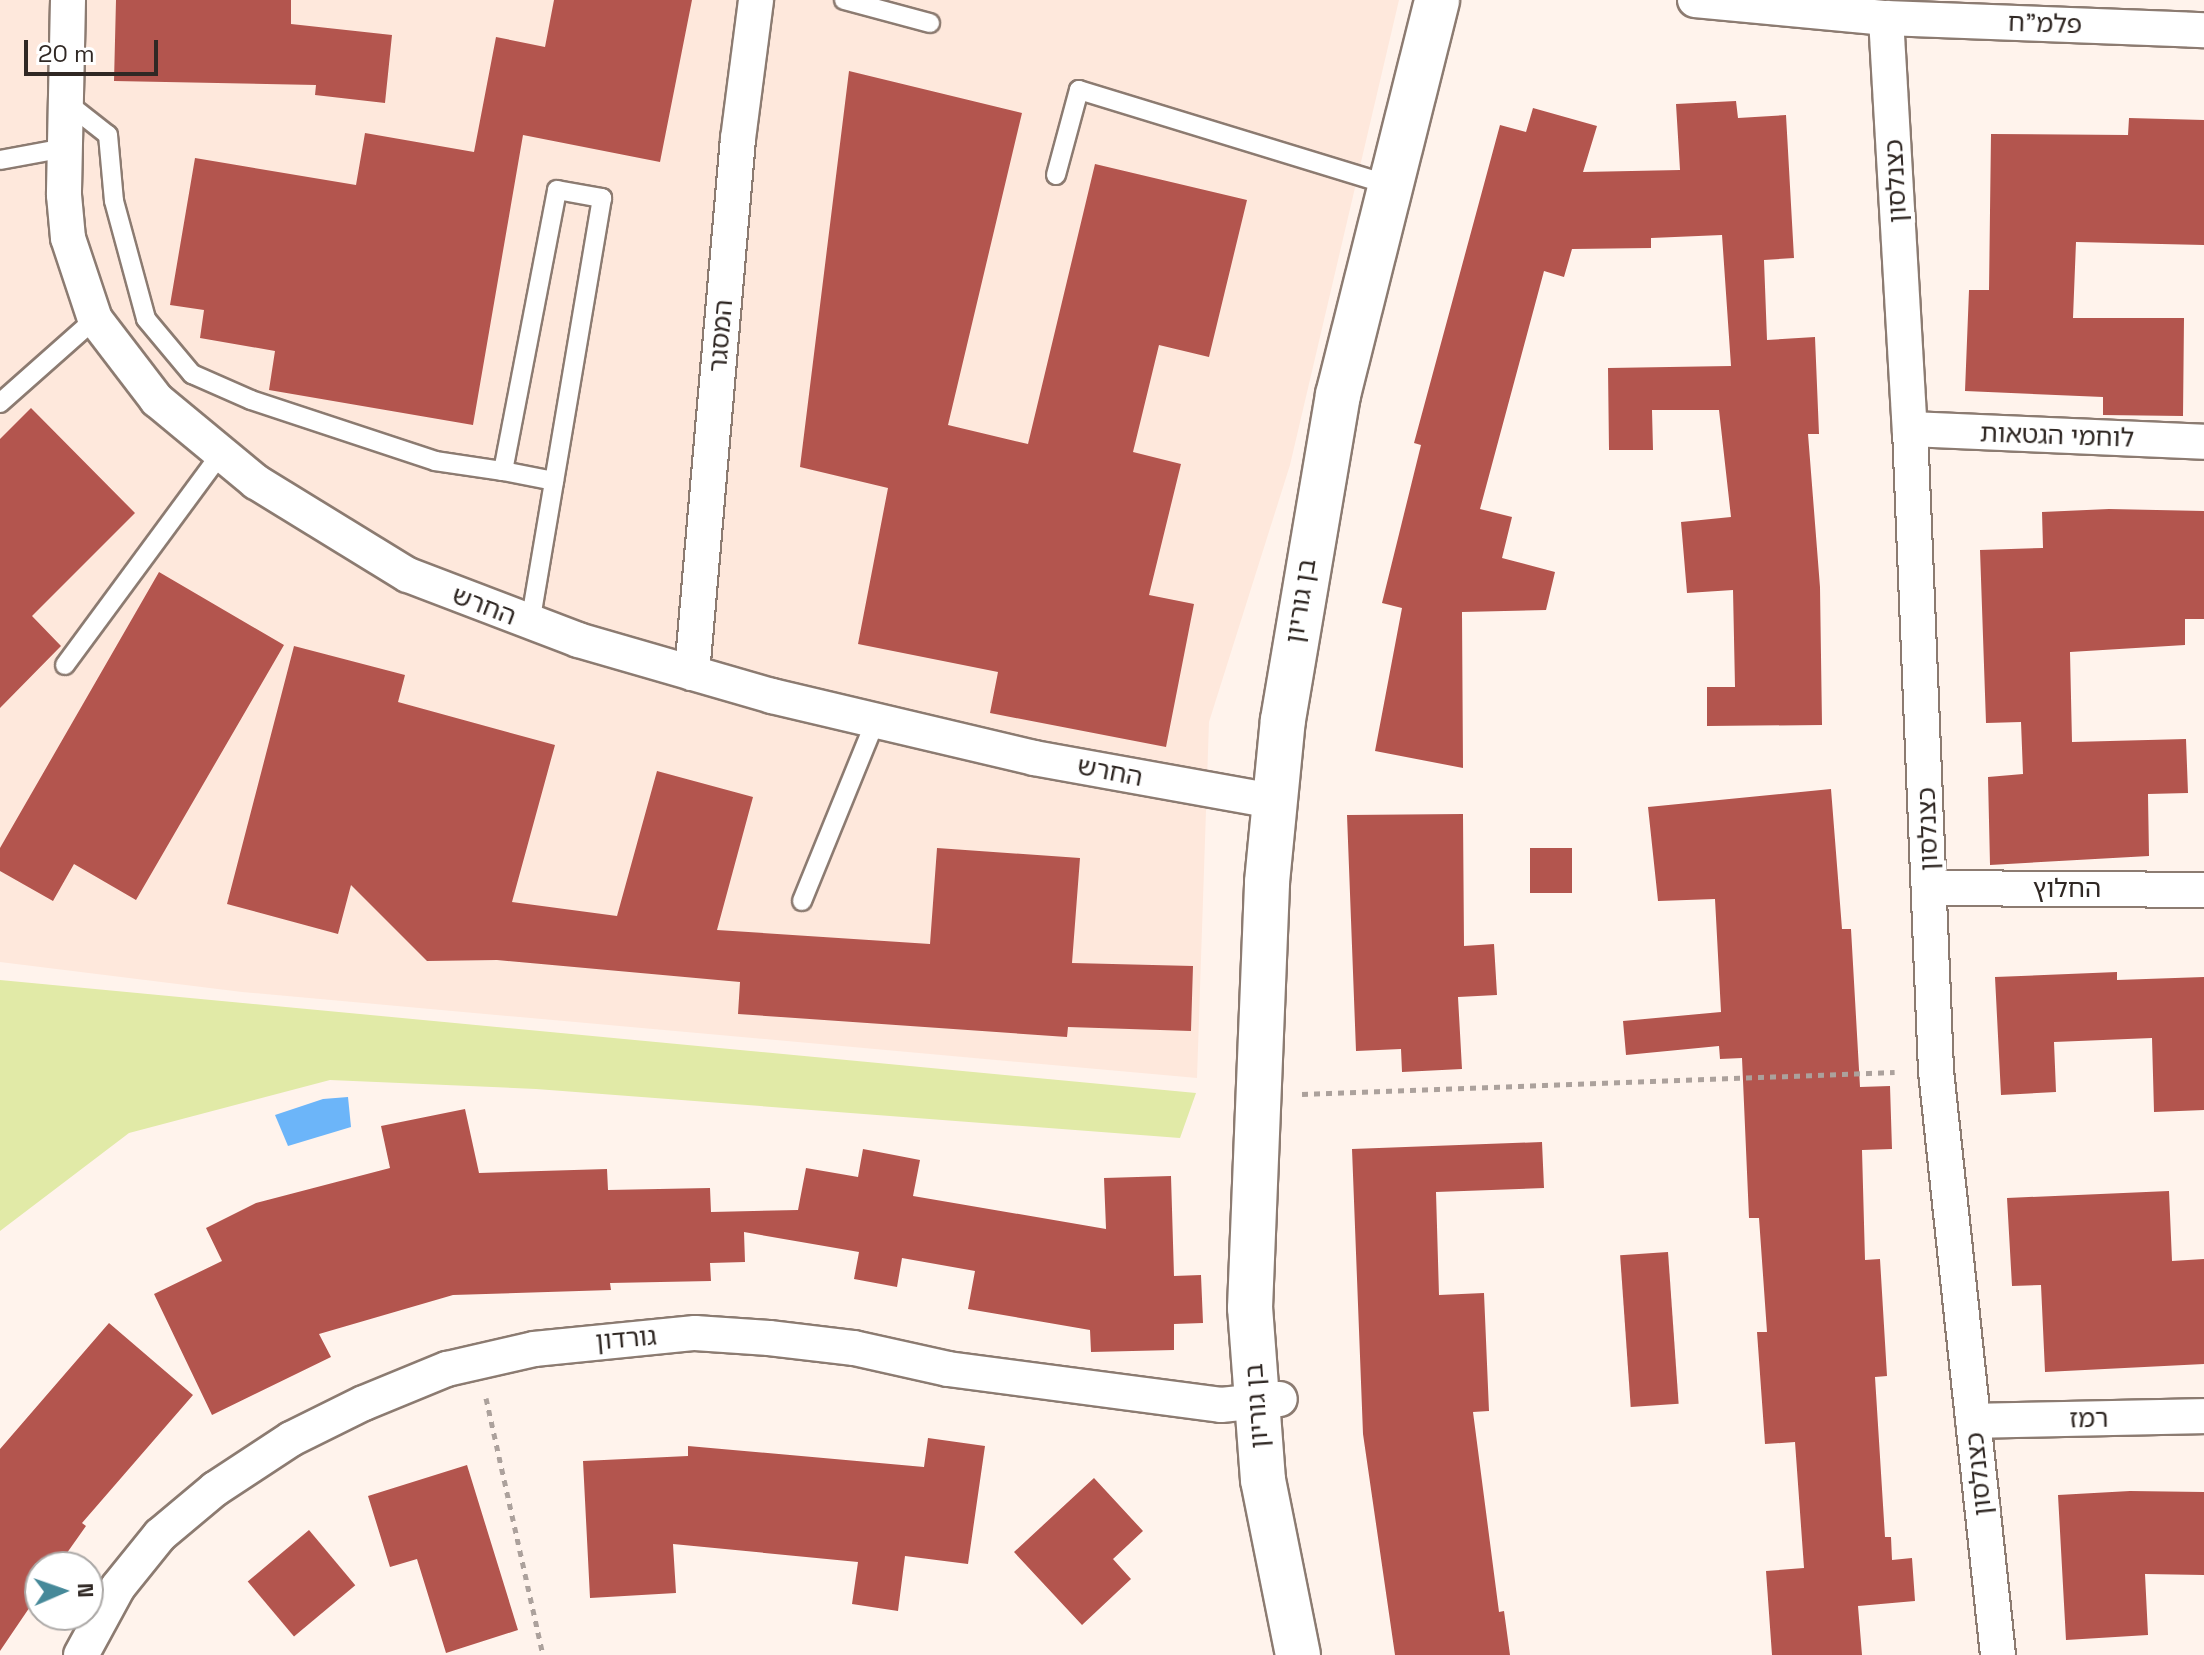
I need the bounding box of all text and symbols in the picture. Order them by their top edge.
street label: פלמ"ח [2007,7,2083,41]
scale bar [28,24,162,74]
text: 20 m [38,38,95,69]
street label: כצנלסון [1878,138,1914,224]
street label: המסגר [702,298,740,374]
street label: לוחמי הגטאות [1979,418,2135,454]
street label: בן גוריון [1279,557,1323,645]
street label: החרש [448,580,520,632]
street label: החרש [1075,750,1145,794]
street label: כצנלסון [1911,787,1945,871]
street label: החלוץ [2033,873,2101,905]
street label: גורדון [594,1321,658,1357]
street label: בן גוריון [1238,1363,1276,1449]
street label: רמז [2069,1403,2109,1435]
street label: כצנלסון [1959,1431,1999,1517]
north arrow [24,1551,104,1631]
text: N [72,1582,100,1598]

